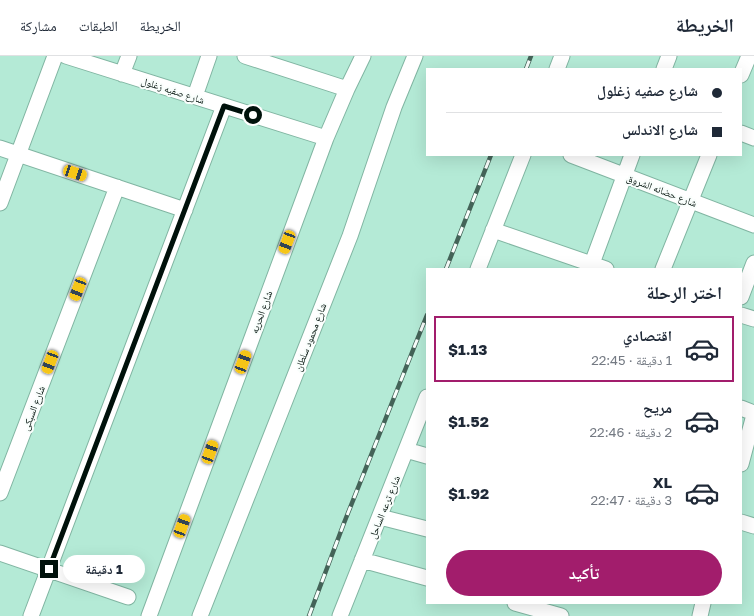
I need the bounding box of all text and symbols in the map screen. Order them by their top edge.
text: الخريطة [676,13,734,36]
text: مشاركة [20,17,57,34]
text: الطبقات [79,17,118,34]
text: الخريطة [140,17,181,34]
street label: شارع صفيه زغلول [140,74,207,107]
text: شارع صفيه زغلول [597,81,698,99]
route start [244,106,262,124]
text: شارع الاندلس [622,120,698,138]
car [62,164,88,182]
street label: شارع حضانه الشروق [625,171,699,210]
car [277,229,297,255]
car [68,276,88,302]
text: اختر الرحلة [647,281,722,303]
street label: شارع الحريه [248,289,275,335]
street label: شارع محمود سلطان [292,301,330,373]
text: اقتصادي [623,326,672,344]
icon: car [684,331,720,367]
text: $1.13 [448,340,487,358]
car [40,349,60,375]
car [233,349,253,375]
text: 1 دقيقة · 22:45 [591,352,672,368]
street label: شارع السبكى [19,384,48,432]
text: مريح [643,398,672,416]
icon: car [684,403,720,439]
text: $1.52 [448,412,489,430]
text: 2 دقيقة · 22:46 [590,424,672,440]
car [200,439,220,465]
street label: شارع ترعه الساحل [366,473,403,541]
text: XL [653,473,672,491]
icon: car [684,475,720,511]
text: $1.92 [448,484,489,502]
text: 3 دقيقة · 22:47 [590,492,672,508]
car [172,513,192,539]
button: تأكيد [446,550,722,596]
callout: 1 دقيقة [63,555,145,583]
route end [40,560,58,578]
text: 1 دقيقة [85,561,123,577]

